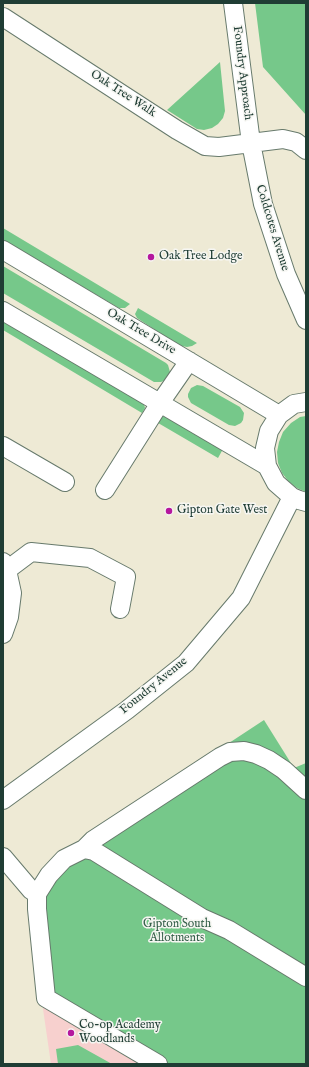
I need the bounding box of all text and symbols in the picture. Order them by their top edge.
street label: Foundry Approach [229,25,255,121]
street label: Oak Tree Walk [87,67,159,121]
street label: Coldcotes Avenue [252,183,292,273]
place label: Oak Tree Lodge [159,250,243,264]
marker: Oak Tree Lodge [146,252,156,262]
street label: Oak Tree Drive [104,306,178,358]
place label: Gipton Gate West [177,504,267,518]
marker: Gipton Gate West [164,506,174,516]
street label: Foundry Avenue [117,654,191,718]
park label: Gipton South Allotments [143,918,211,946]
place label: Co-op Academy Woodlands [79,1019,161,1047]
marker: Co-op Academy Woodlands [66,1028,76,1038]

